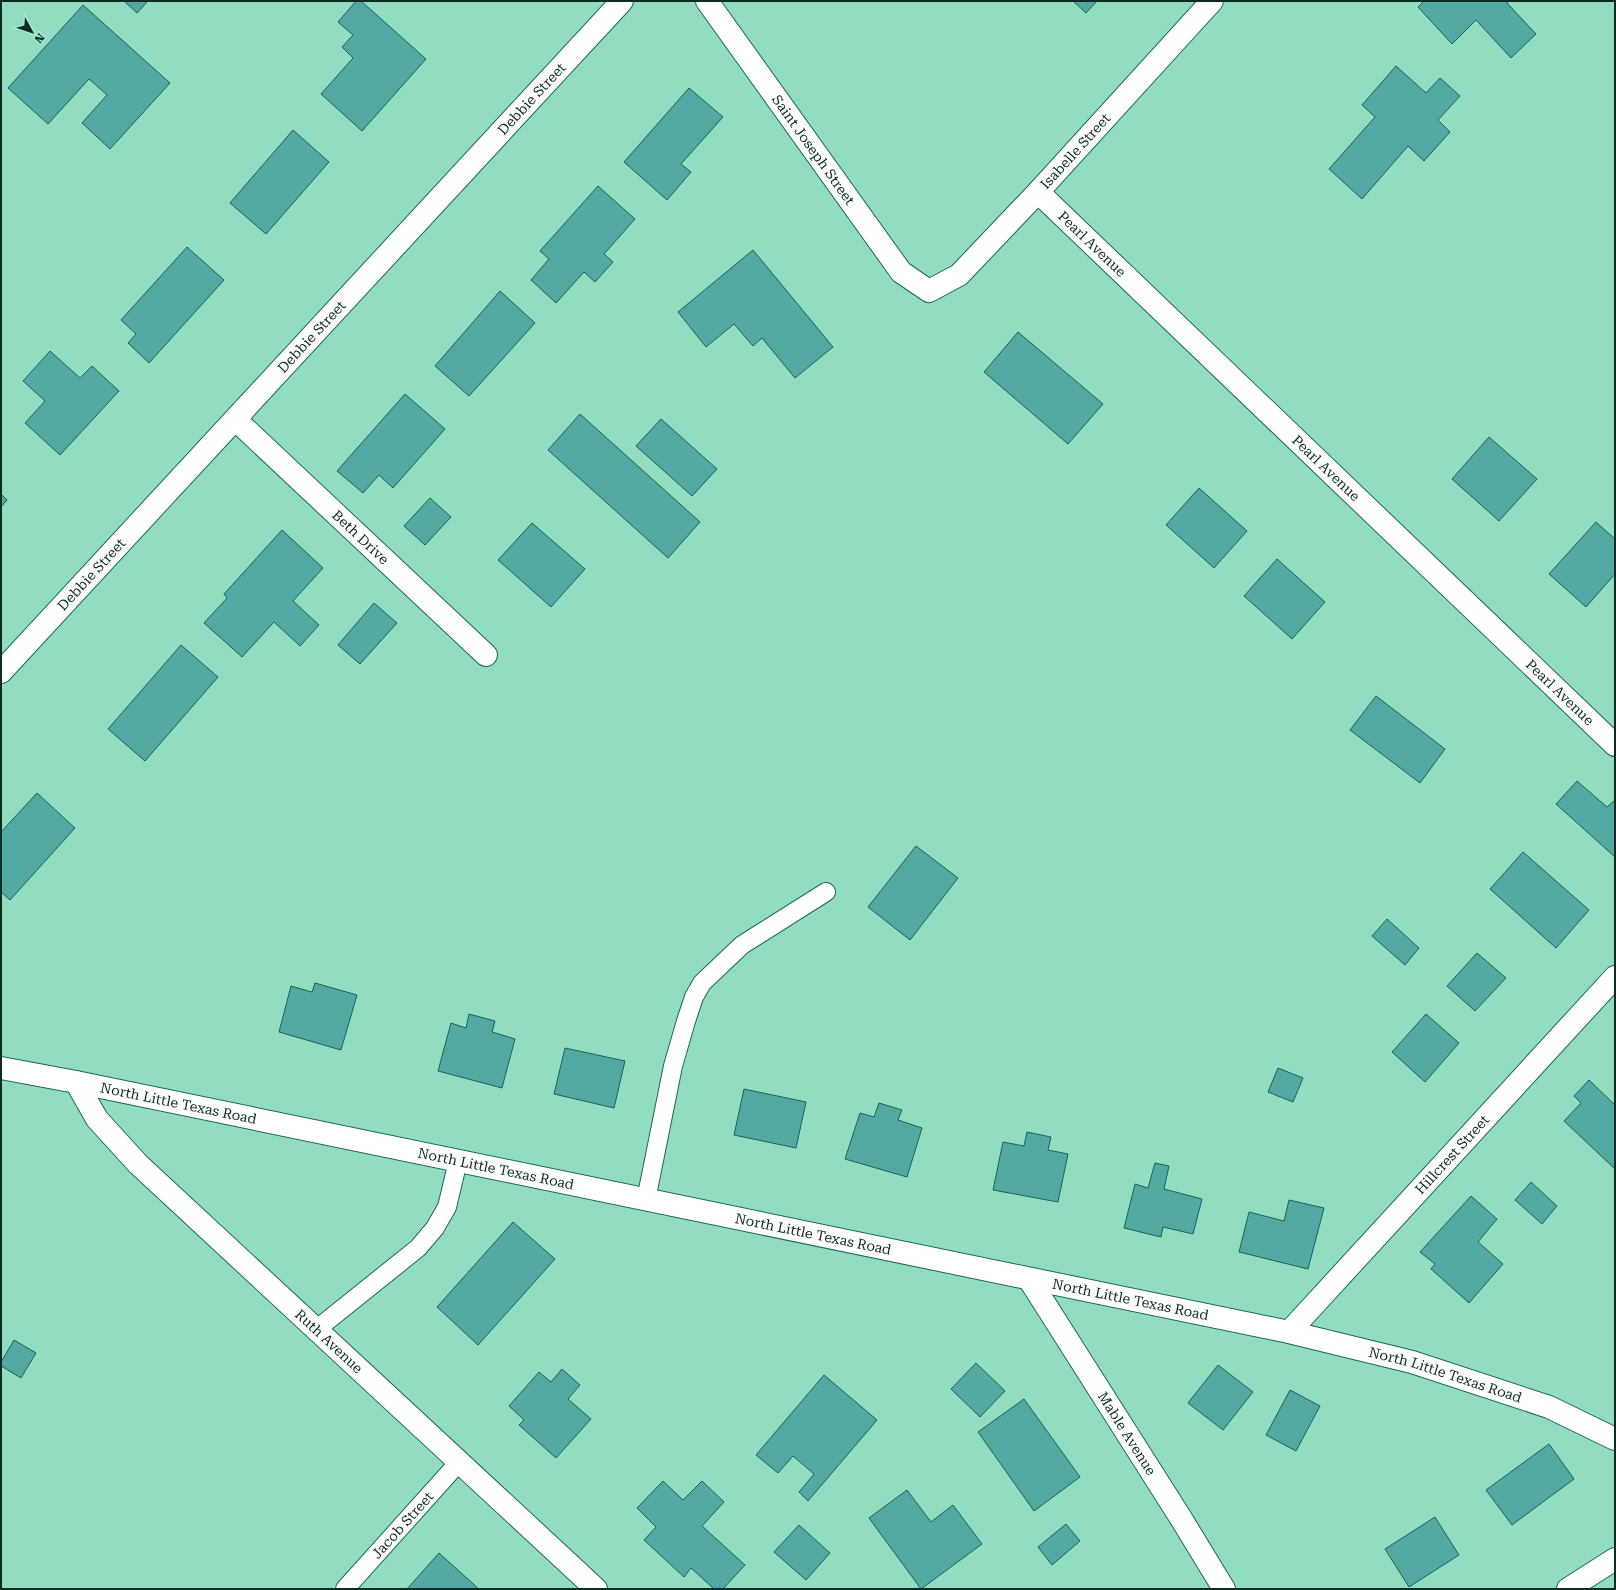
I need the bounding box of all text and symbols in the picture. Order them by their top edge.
north arrow [12,12,52,52]
text: N [31,31,47,46]
street label: Debbie Street [494,59,569,138]
street label: Saint Joseph Street [769,92,858,208]
street label: Isabelle Street [1037,110,1114,192]
street label: Pearl Avenue [1055,208,1130,280]
street label: Debbie Street [274,297,349,376]
street label: Pearl Avenue [1289,432,1364,504]
street label: Beth Drive [329,507,392,568]
street label: Debbie Street [54,535,129,614]
street label: Pearl Avenue [1523,656,1597,729]
street label: North Little Texas Road [99,1079,258,1127]
street label: Hillcrest Street [1412,1112,1492,1197]
street label: North Little Texas Road [416,1145,575,1192]
street label: North Little Texas Road [734,1210,893,1258]
street label: North Little Texas Road [1051,1275,1210,1323]
street label: Ruth Avenue [292,1306,366,1377]
street label: North Little Texas Road [1367,1344,1524,1406]
street label: Mable Avenue [1095,1389,1160,1478]
street label: Jacob Street [368,1488,437,1562]

